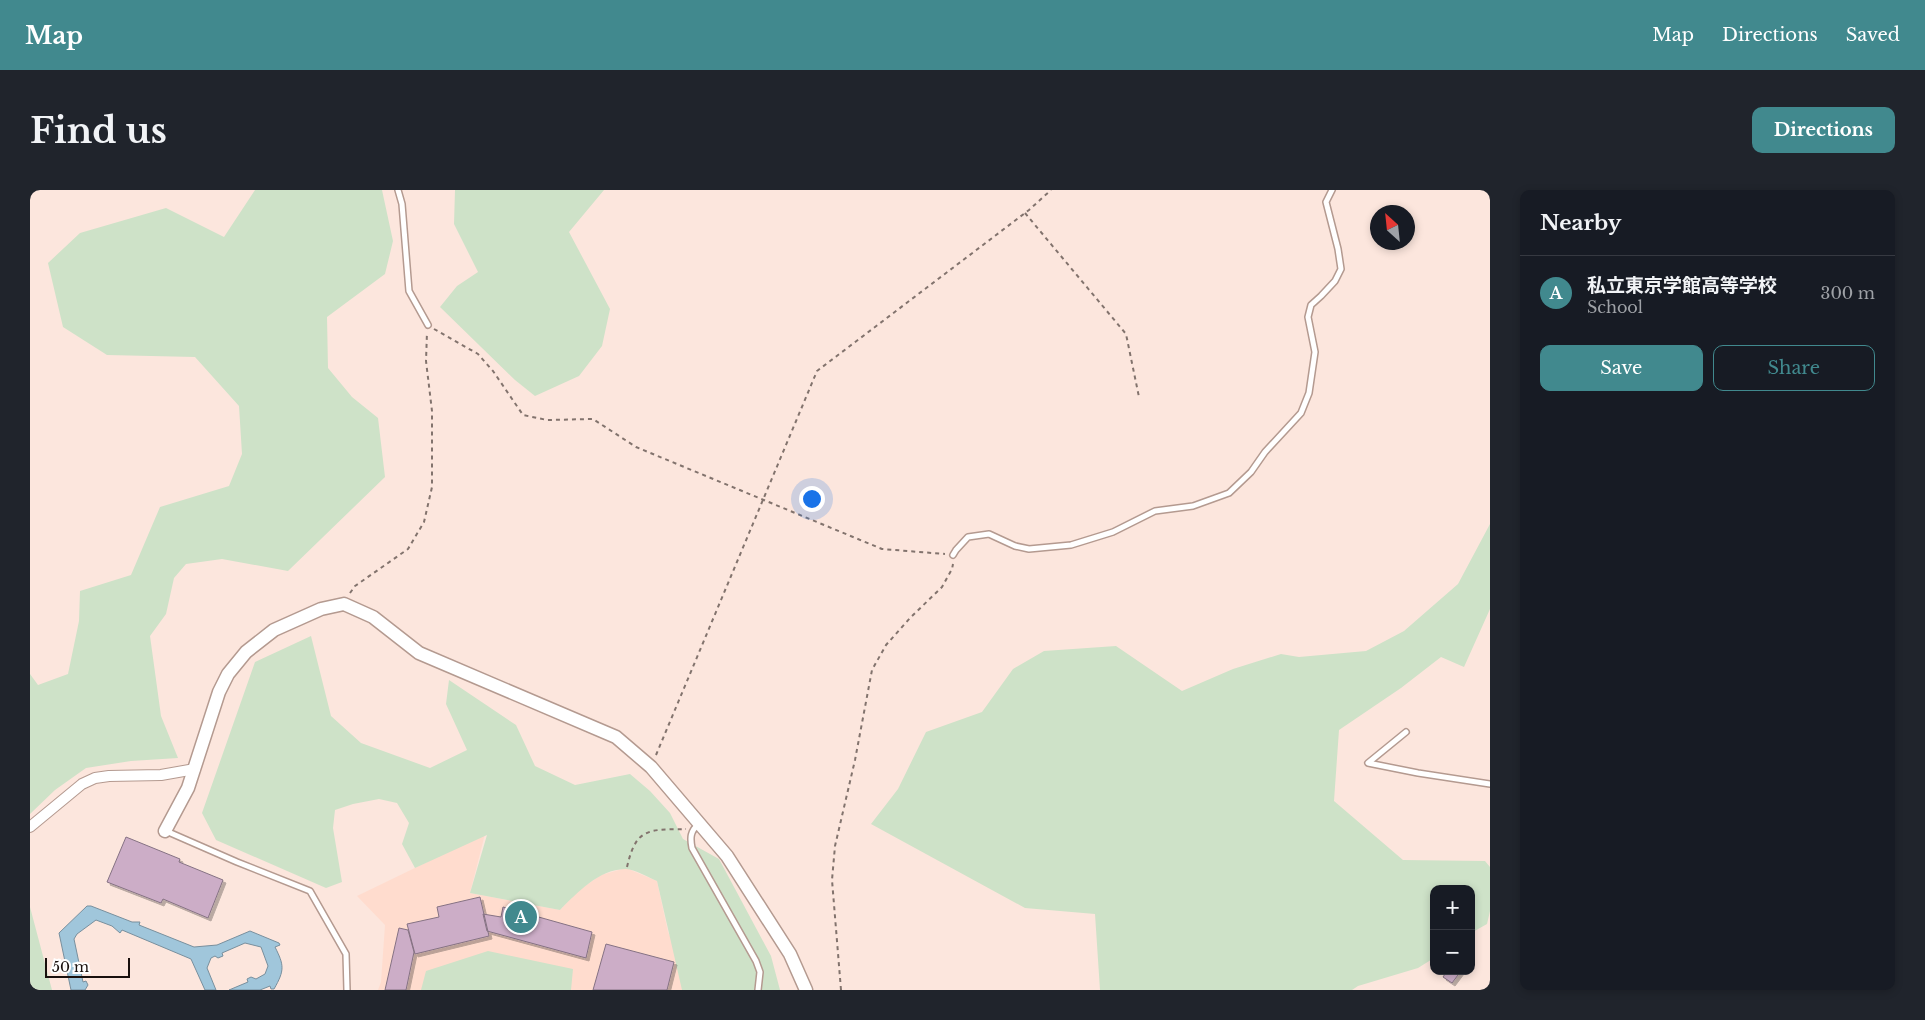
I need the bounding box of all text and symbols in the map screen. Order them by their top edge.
text: Map [25,21,83,50]
text: Map [1652,24,1694,46]
text: Directions [1722,24,1818,46]
text: Saved [1846,24,1900,46]
button: Directions [1752,107,1895,153]
text: Find us [30,109,167,152]
north arrow [1370,205,1415,250]
text: Nearby [1540,210,1621,236]
text: 私立東京学館高等学校 [1587,274,1777,297]
text: A [1550,283,1562,303]
text: 300 m [1821,283,1875,303]
text: School [1587,297,1643,317]
button: Save [1540,345,1703,391]
button: Share [1713,345,1875,391]
your location [799,486,825,512]
map controls [1430,885,1475,975]
button: + [1430,885,1475,930]
pin: A [505,898,537,936]
button: − [1430,930,1475,975]
scale bar [45,955,130,978]
text: 50 m [52,958,89,976]

